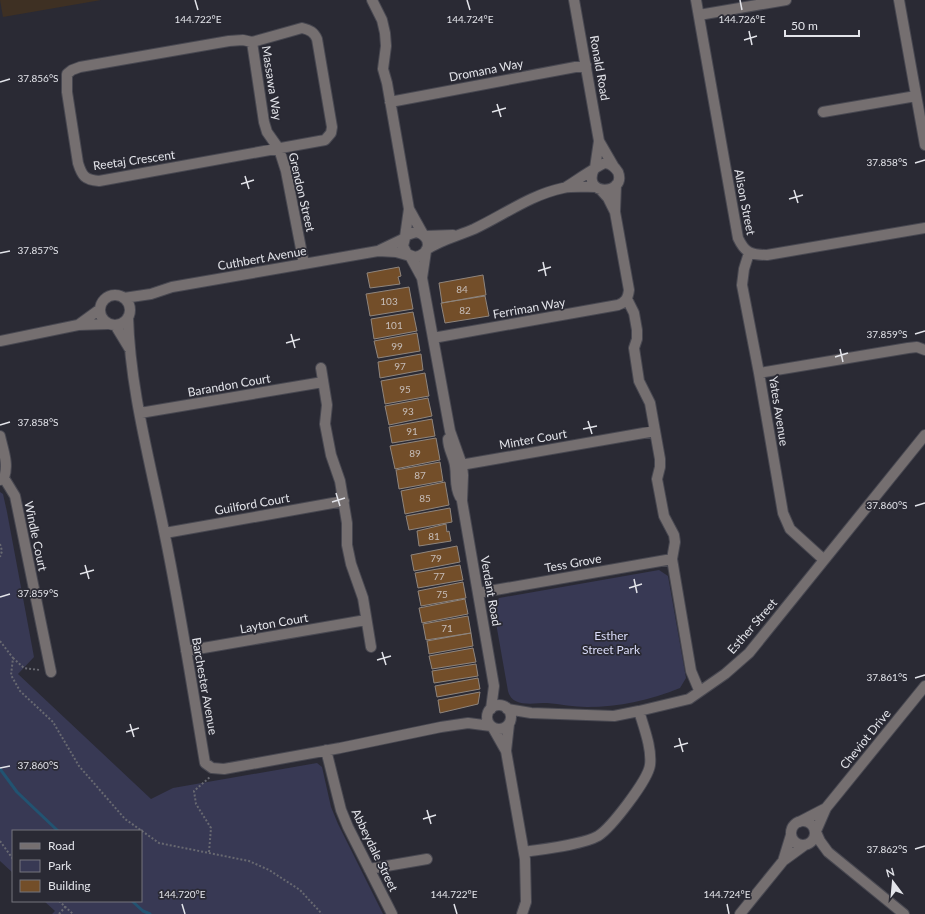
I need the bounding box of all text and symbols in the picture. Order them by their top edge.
scale bar [785,12,859,38]
text: 144.722°E [174,13,222,25]
text: 144.724°E [446,13,494,25]
text: 144.726°E [718,13,766,25]
text: 50 m [791,18,818,33]
street label: Ronald Road [587,34,613,102]
street label: Massawa Way [259,45,285,122]
street label: Dromana Way [448,55,525,85]
text: 37.856°S [18,72,58,84]
street label: Reetaj Crescent [92,147,177,173]
street label: Grendon Street [286,151,319,234]
text: 37.858°S [867,156,907,168]
street label: Alison Street [731,168,759,237]
street label: Cuthbert Avenue [217,243,307,273]
text: 37.857°S [18,244,58,256]
house number: 84 [456,283,468,295]
street label: Ferriman Way [492,294,567,322]
house number: 103 [380,295,398,307]
house number: 82 [459,304,471,316]
house number: 101 [385,319,403,331]
text: 37.859°S [867,328,907,340]
house number: 99 [391,340,403,352]
house number: 97 [394,360,406,372]
street label: Barandon Court [186,370,272,400]
street label: Yates Avenue [766,375,792,447]
house number: 95 [399,383,411,395]
house number: 93 [402,405,414,417]
text: 37.858°S [18,416,58,428]
house number: 91 [406,425,418,437]
street label: Minter Court [498,426,569,452]
house number: 89 [409,447,421,459]
house number: 87 [414,469,426,481]
street label: Guilford Court [213,490,291,518]
house number: 85 [419,492,431,504]
text: 37.860°S [867,499,907,511]
street label: Windle Court [21,500,51,573]
house number: 81 [428,530,440,542]
street label: Tess Grove [544,551,602,575]
house number: 79 [430,552,442,564]
street label: Verdant Road [477,555,505,627]
house number: 77 [433,570,445,582]
text: 37.859°S [18,587,58,599]
house number: 75 [436,588,448,600]
street label: Esther Street [724,595,780,657]
street label: Layton Court [239,609,310,636]
house number: 71 [441,622,453,634]
park label: Esther Street Park [582,628,641,657]
street label: Barchester Avenue [189,636,221,736]
text: 37.861°S [867,671,907,683]
street label: Cheviot Drive [836,706,894,772]
text: 37.860°S [18,759,58,771]
street label: Abbeydale Street [348,806,402,894]
legend [12,830,142,902]
text: Road [48,838,75,853]
text: 37.862°S [867,843,907,855]
text: Park [48,858,72,873]
north arrow [873,862,913,902]
text: N [884,864,896,879]
text: Building [48,878,91,893]
text: 144.720°E [158,888,206,900]
text: 144.722°E [430,888,478,900]
text: 144.724°E [703,888,751,900]

